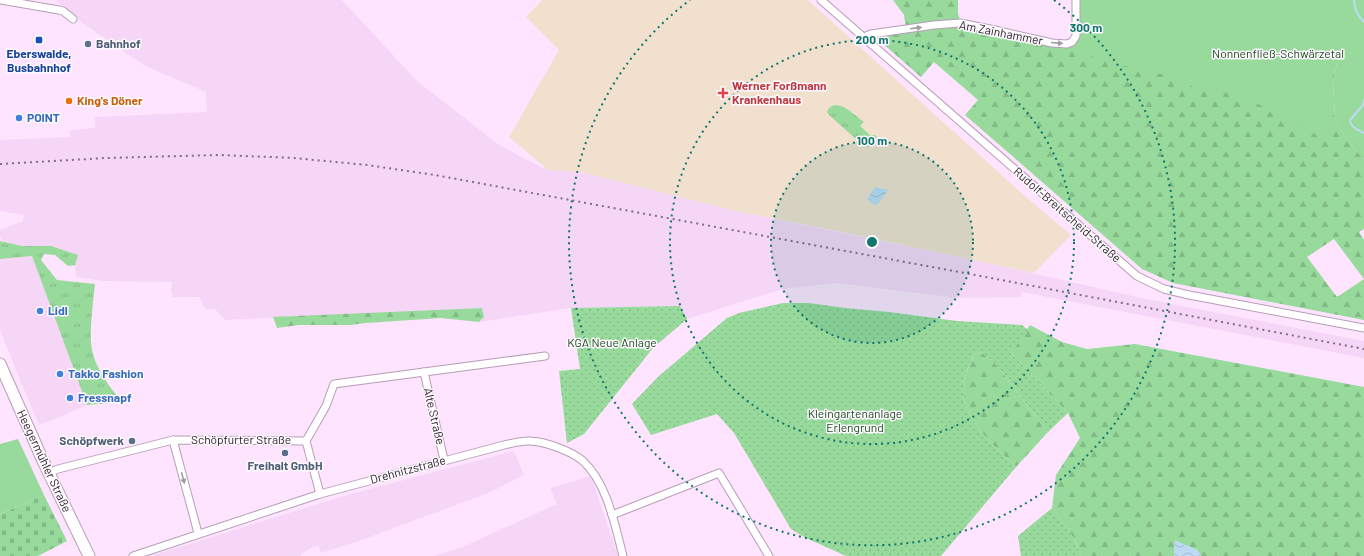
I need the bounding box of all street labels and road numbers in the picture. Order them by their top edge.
street label: Am Zainhammer [958,17,1045,47]
street label: Rudolf-Breitscheid-Straße [1011,164,1124,265]
street label: Alte Straße [422,386,448,446]
street label: Heegermühler Straße [15,407,75,514]
street label: Schöpfurter Straße [191,432,291,446]
street label: Drehnitzstraße [368,452,447,486]

